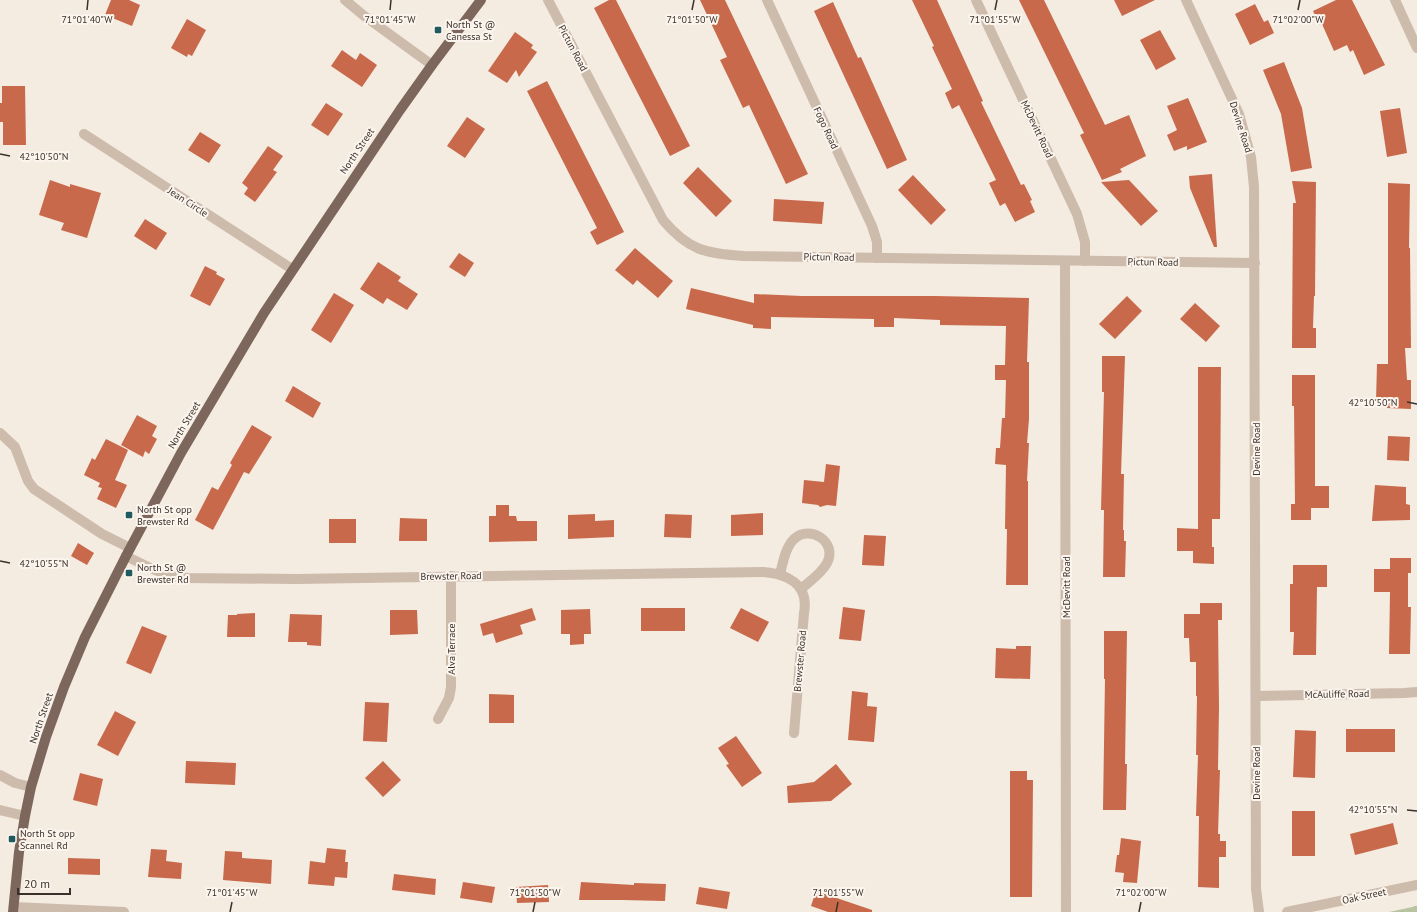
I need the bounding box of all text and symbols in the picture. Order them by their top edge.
text: 71°01'40"W [61,13,113,26]
text: 71°01'45"W [364,13,416,26]
text: 71°01'50"W [666,13,718,26]
text: 71°01'55"W [969,13,1021,26]
text: 71°02'00"W [1272,13,1324,26]
place label: North St @ Canessa St [446,18,495,43]
street label: Pictun Road [555,22,591,74]
marker: North St @ Canessa St [433,25,443,35]
street label: McDevitt Road [1018,98,1056,160]
street label: Devine Road [1227,100,1255,154]
street label: Fogo Road [811,105,841,151]
street label: North Street [337,125,378,177]
text: 42°10'50"N [19,150,69,163]
street label: Jean Circle [165,184,211,220]
street label: Pictun Road [803,250,855,264]
street label: Pictun Road [1127,255,1179,269]
text: 42°10'50"N [1348,396,1398,409]
street label: North Street [165,398,203,451]
street label: Devine Road [1250,422,1263,476]
place label: North St opp Brewster Rd [137,503,192,528]
marker: North St opp Brewster Rd [124,510,134,520]
street label: McDevitt Road [1060,556,1073,618]
text: 42°10'55"N [19,557,69,570]
place label: North St @ Brewster Rd [137,561,189,586]
marker: North St @ Brewster Rd [124,568,134,578]
street label: Brewster Road [420,569,482,583]
street label: Alva Terrace [445,623,458,675]
street label: Brewster Road [791,630,809,692]
street label: McAuliffe Road [1305,687,1369,701]
street label: North Street [26,690,56,745]
street label: Devine Road [1250,746,1263,800]
text: 42°10'55"N [1348,803,1398,816]
place label: North St opp Scannel Rd [20,827,75,852]
marker: North St opp Scannel Rd [7,834,17,844]
scale bar [18,870,70,896]
text: 20 m [24,876,50,891]
street label: Oak Street [1341,885,1388,907]
text: 71°01'45"W [206,886,258,899]
text: 71°01'50"W [509,886,561,899]
text: 71°01'55"W [812,886,864,899]
text: 71°02'00"W [1115,886,1167,899]

